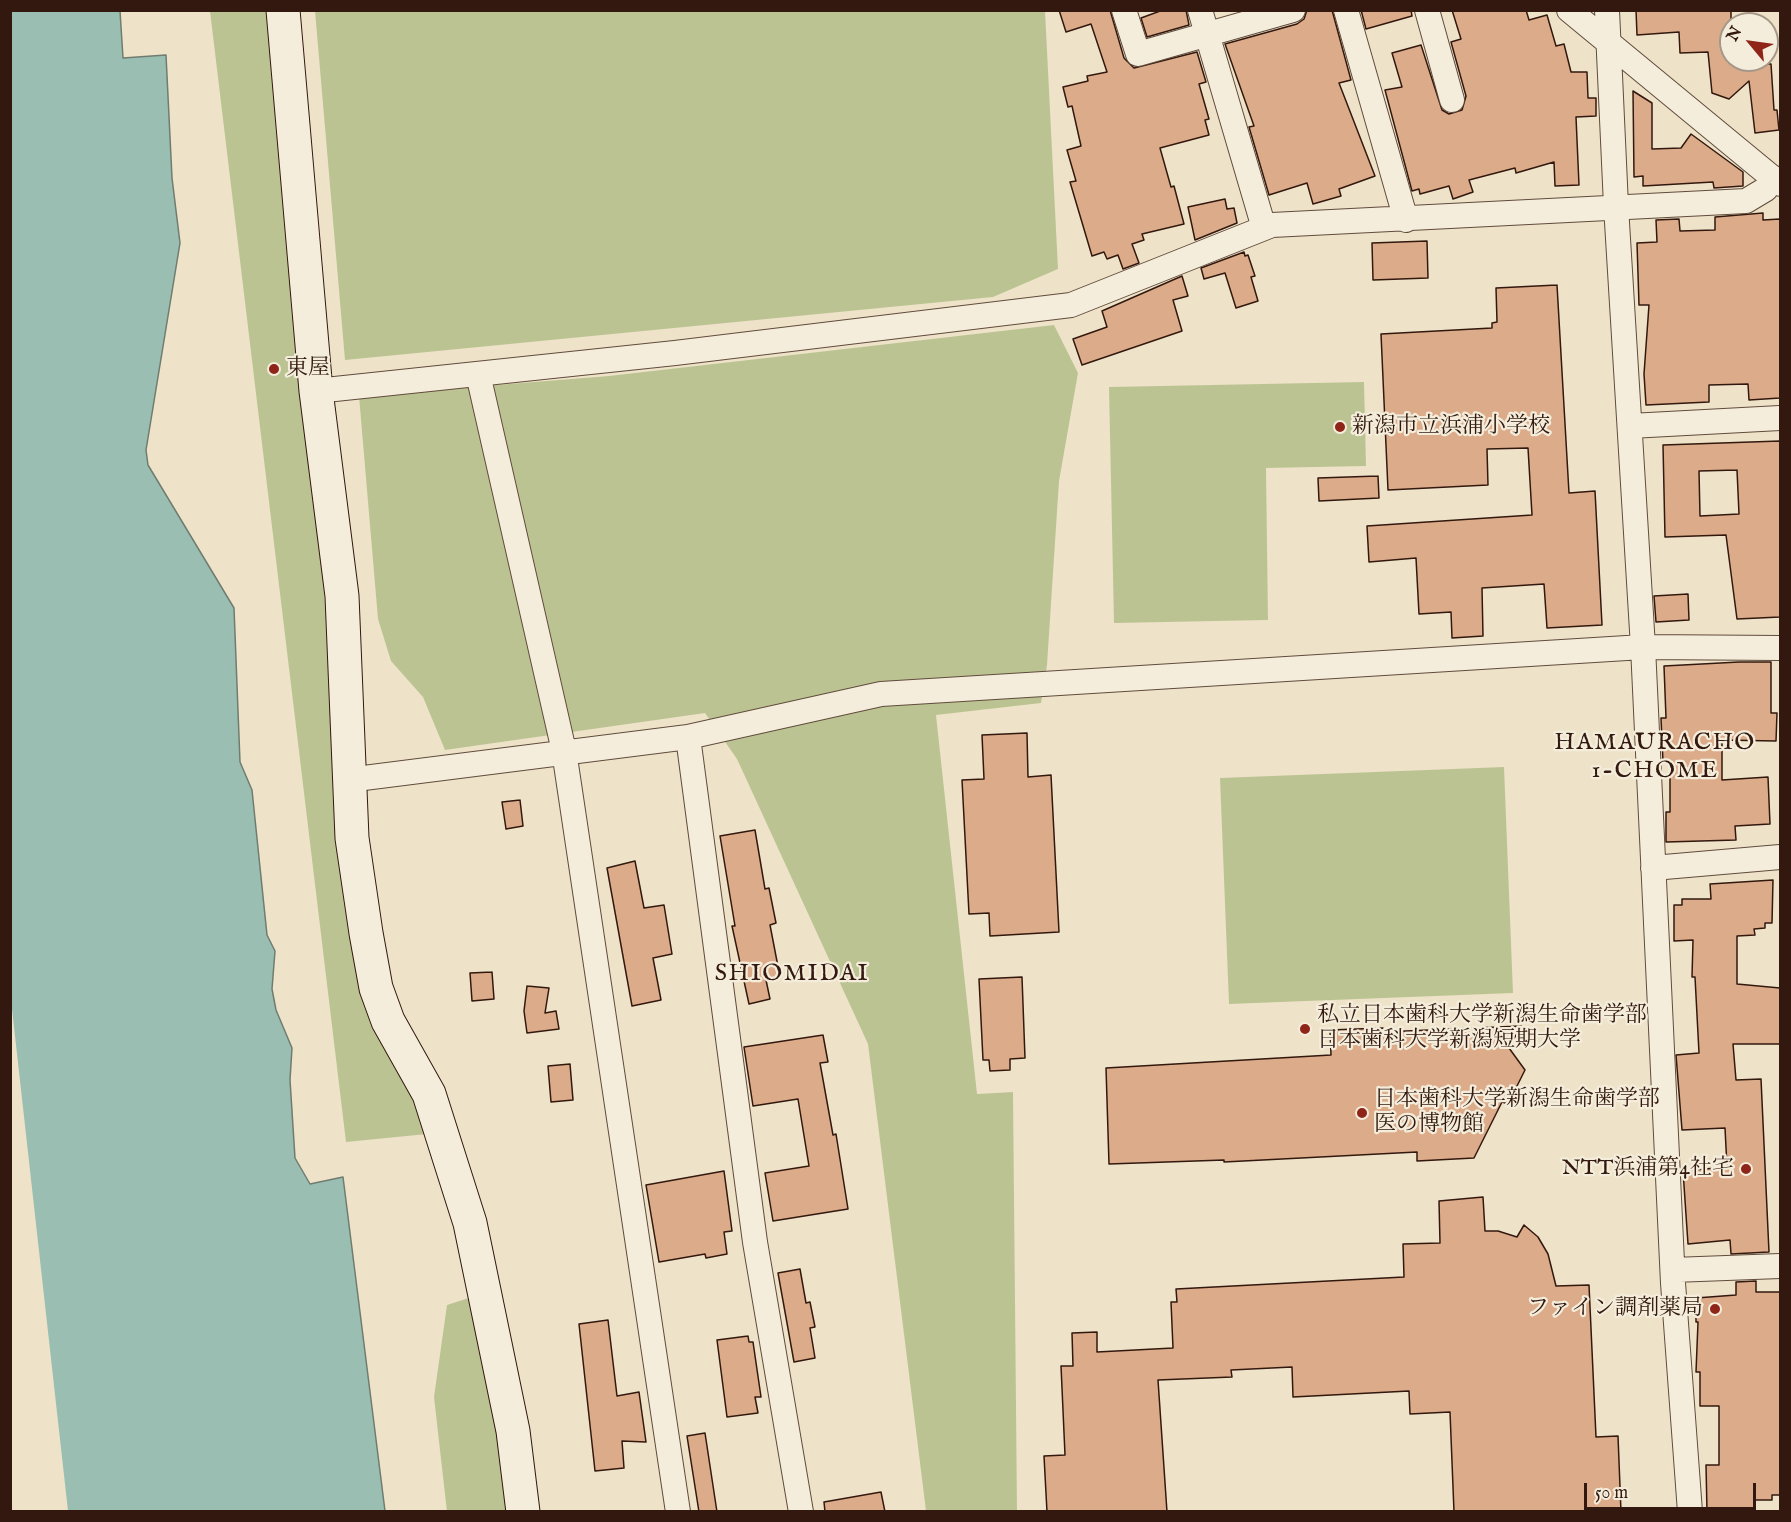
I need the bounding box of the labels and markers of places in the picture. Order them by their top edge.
place label: 東屋 [286,356,330,382]
marker: 東屋 [267,362,281,376]
place label: 新潟市立浜浦小学校 [1352,414,1550,440]
marker: 新潟市立浜浦小学校 [1333,420,1347,434]
place label: 私立日本歯科大学新潟生命歯学部 日本歯科大学新潟短期大学 [1317,1003,1647,1054]
marker: 私立日本歯科大学新潟生命歯学部 日本歯科大学新潟短期大学 [1298,1022,1312,1036]
place label: 日本歯科大学新潟生命歯学部 医の博物館 [1374,1087,1660,1138]
marker: 日本歯科大学新潟生命歯学部 医の博物館 [1355,1106,1369,1120]
place label: NTT浜浦第4社宅 [1562,1156,1734,1182]
marker: NTT浜浦第4社宅 [1739,1162,1753,1176]
place label: ファイン調剤薬局 [1527,1296,1703,1322]
marker: ファイン調剤薬局 [1708,1302,1722,1316]

